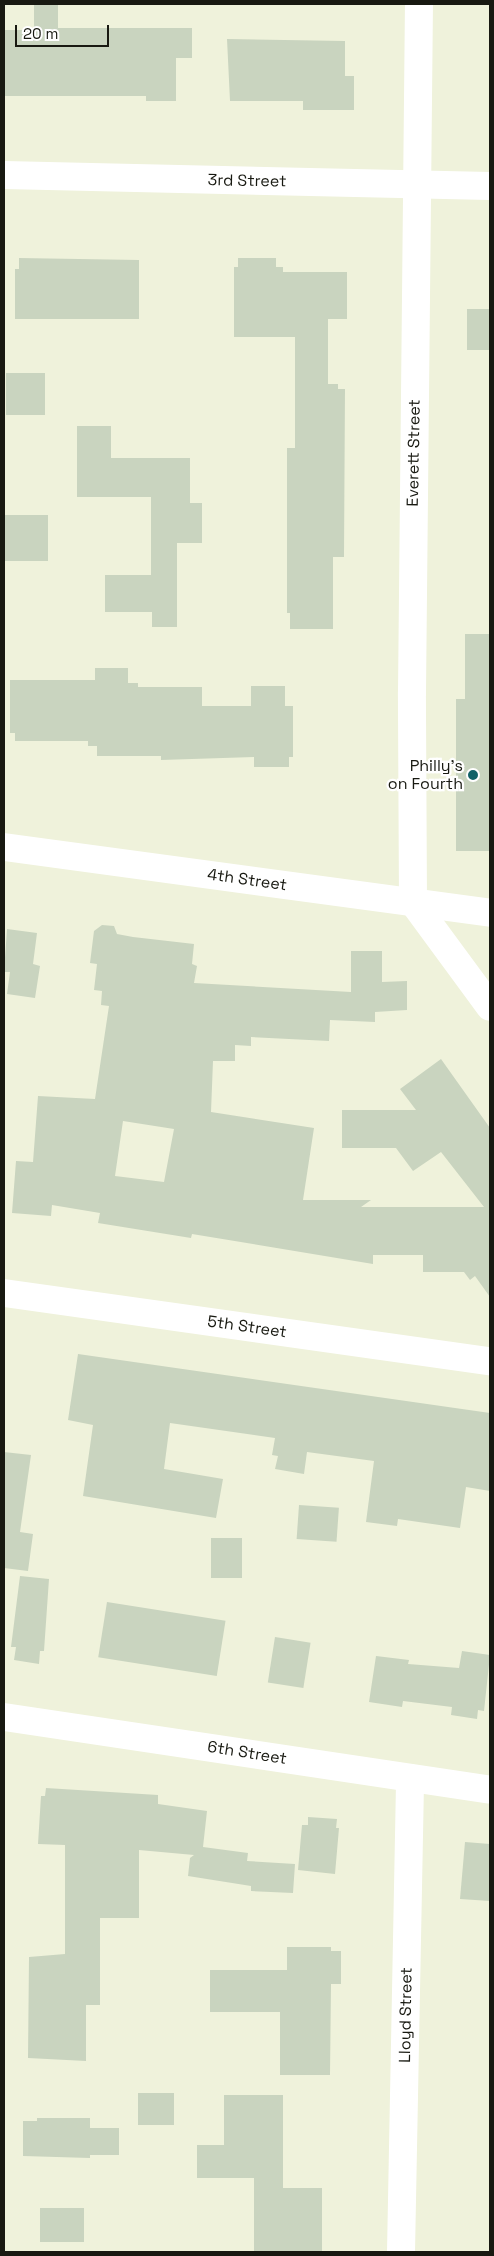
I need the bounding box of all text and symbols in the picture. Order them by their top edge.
scale bar [18,15,111,47]
text: 20 m [23,24,58,43]
street label: 3rd Street [207,171,287,191]
street label: Everett Street [403,399,425,507]
place label: Philly's on Fourth [388,756,463,794]
marker: Philly's on Fourth [467,769,479,781]
street label: 4th Street [206,865,288,895]
street label: 5th Street [206,1312,288,1342]
street label: 6th Street [206,1737,288,1769]
street label: Lloyd Street [396,1967,416,2063]

